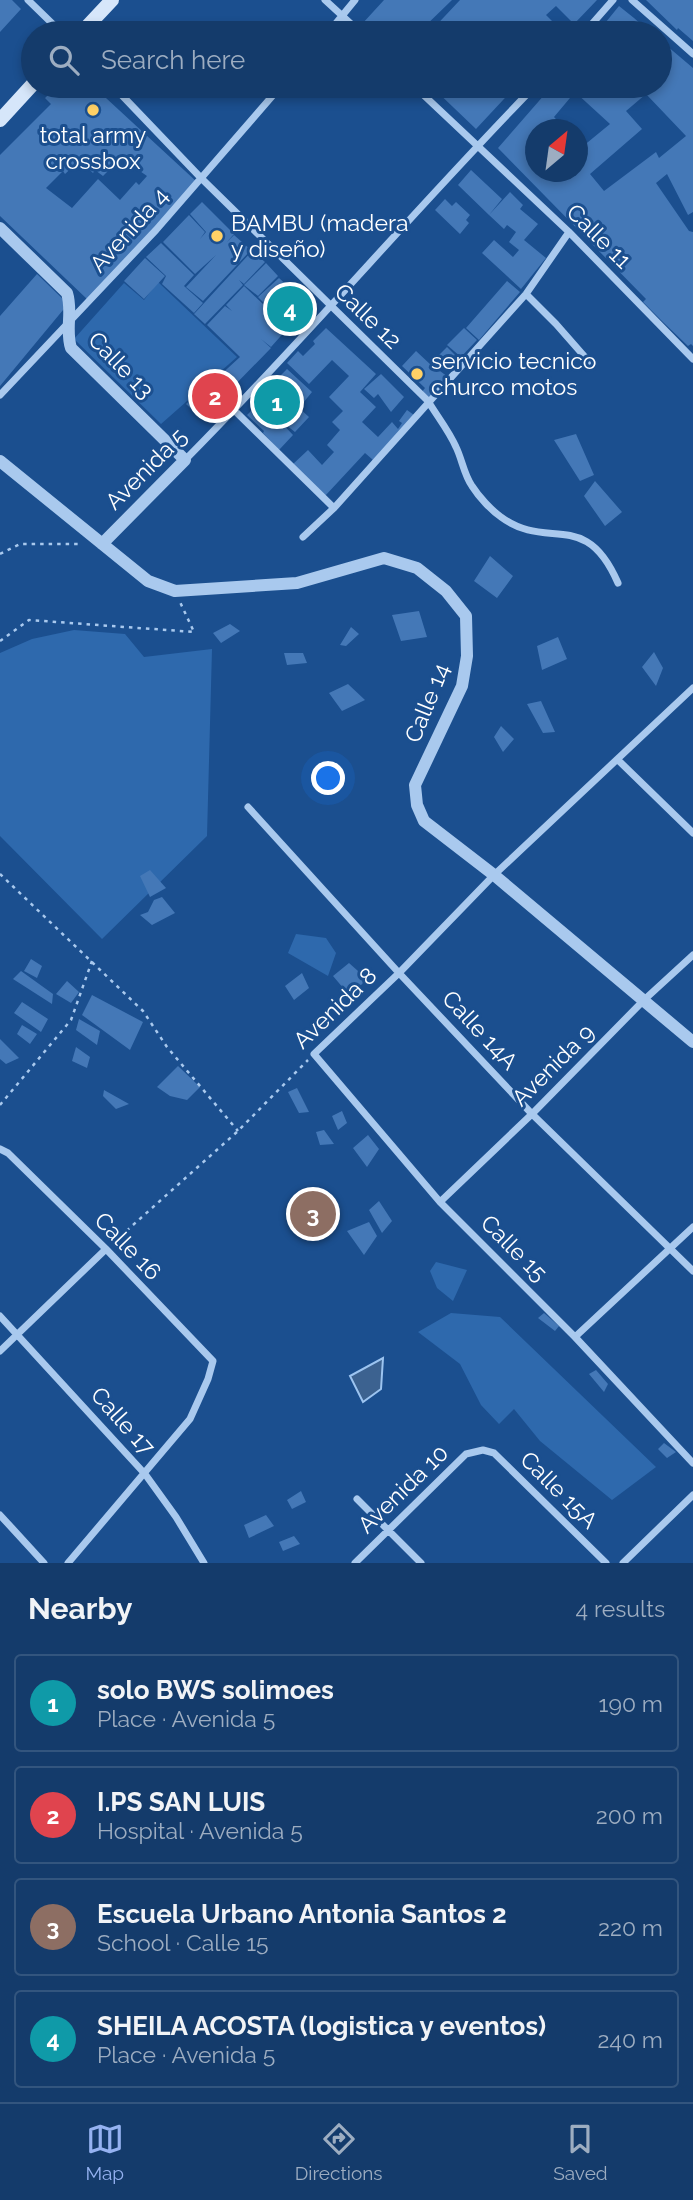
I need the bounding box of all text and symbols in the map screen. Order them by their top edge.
search box [21,21,672,98]
icon: search [45,41,83,79]
text: Search here [101,45,245,75]
marker: total army crossbox [85,102,101,118]
north arrow [525,119,588,182]
place label: total army crossbox [40,121,146,174]
street label: Avenida 4 [84,182,173,277]
street label: Calle 11 [562,198,637,274]
place label: BAMBU (madera y diseño) [231,209,408,262]
marker: BAMBU (madera y diseño) [209,228,225,244]
street label: Calle 12 [329,277,407,354]
pin: 4 [267,283,313,335]
street label: Calle 13 [83,326,160,404]
place label: servicio tecnico churco motos [431,347,596,400]
marker: servicio tecnico churco motos [409,366,425,382]
pin: 2 [192,370,238,422]
pin: 1 [254,376,300,428]
street label: Avenida 5 [99,422,192,515]
street label: Calle 14 [399,659,455,746]
your location [311,761,345,795]
street label: Avenida 8 [288,961,382,1054]
street label: Calle 14A [437,985,524,1075]
street label: Avenida 9 [506,1018,599,1111]
pin: 3 [290,1188,336,1240]
street label: Calle 16 [90,1206,167,1285]
street label: Calle 15 [476,1209,553,1286]
street label: Calle 17 [86,1381,161,1461]
street label: Avenida 10 [352,1439,453,1538]
street label: Calle 15A [515,1445,604,1534]
text: Nearby [28,1591,132,1626]
text: 4 results [576,1595,665,1622]
text: solo BWS solimoes [97,1675,334,1705]
text: 1 [47,1690,59,1717]
text: 190 m [599,1690,663,1717]
text: Place · Avenida 5 [97,1705,275,1732]
text: I.PS SAN LUIS [97,1787,265,1817]
text: 2 [47,1802,59,1829]
text: 200 m [596,1802,663,1829]
text: Hospital · Avenida 5 [97,1817,303,1844]
text: Escuela Urbano Antonia Santos 2 [97,1899,507,1929]
text: 3 [47,1914,59,1941]
text: 220 m [598,1914,663,1941]
text: School · Calle 15 [97,1929,269,1956]
text: SHEILA ACOSTA (logistica y eventos) [97,2011,546,2041]
text: 4 [46,2026,60,2053]
text: 240 m [597,2026,663,2053]
text: Place · Avenida 5 [97,2041,275,2068]
tab: Map [85,2120,124,2184]
tab: Directions [295,2120,383,2184]
tab: Saved [553,2120,608,2184]

